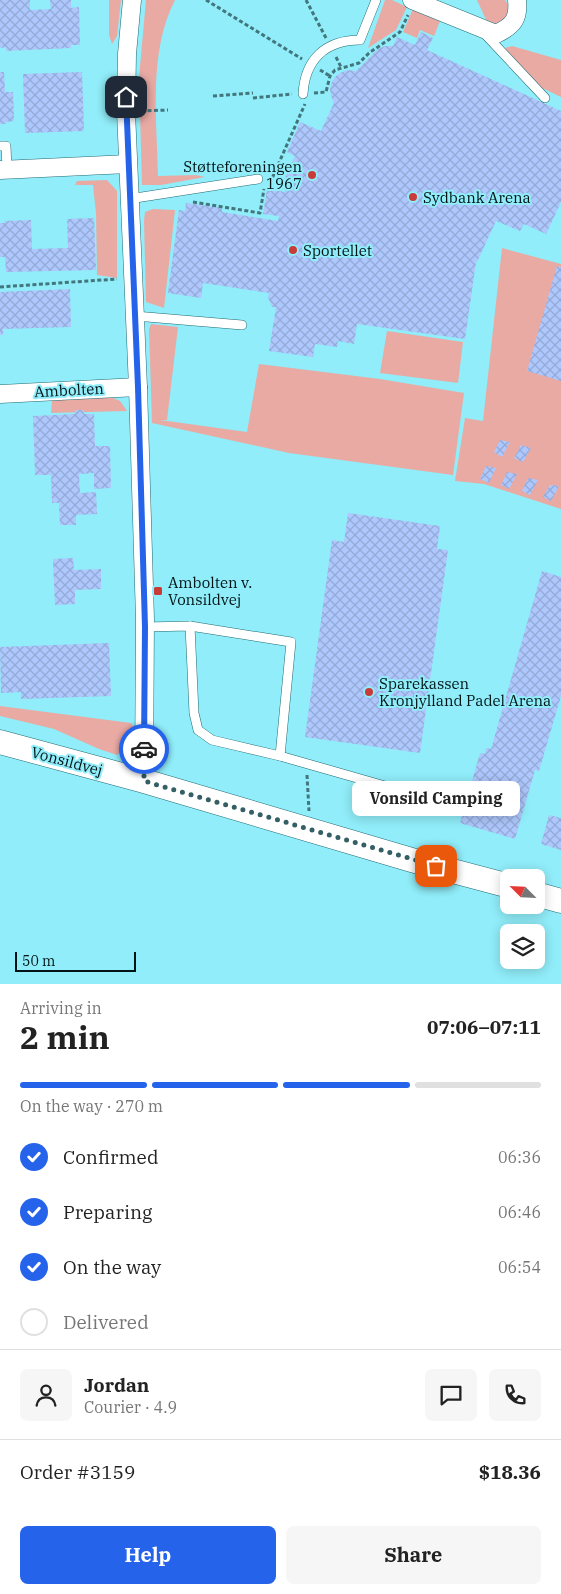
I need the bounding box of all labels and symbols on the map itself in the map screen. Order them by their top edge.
pin [105,76,147,118]
place label: Støtteforeningen 1967 [183,157,302,193]
marker: Støtteforeningen 1967 [306,169,318,181]
place label: Sydbank Arena [423,188,531,207]
marker: Sydbank Arena [407,191,419,203]
place label: Sportellet [303,241,372,260]
marker: Sportellet [287,244,299,256]
street label: Ambolten [34,379,105,401]
place label: Ambolten v. Vonsildvej [168,573,252,609]
marker: Ambolten v. Vonsildvej [152,585,164,597]
place label: Sparekassen Kronjylland Padel Arena [379,674,551,710]
marker: Sparekassen Kronjylland Padel Arena [363,686,375,698]
courier [119,724,169,774]
street label: Vonsildvej [29,742,105,780]
callout: Vonsild Camping [352,781,520,816]
pin [415,845,457,887]
north arrow [500,869,545,914]
scale bar [15,949,136,972]

